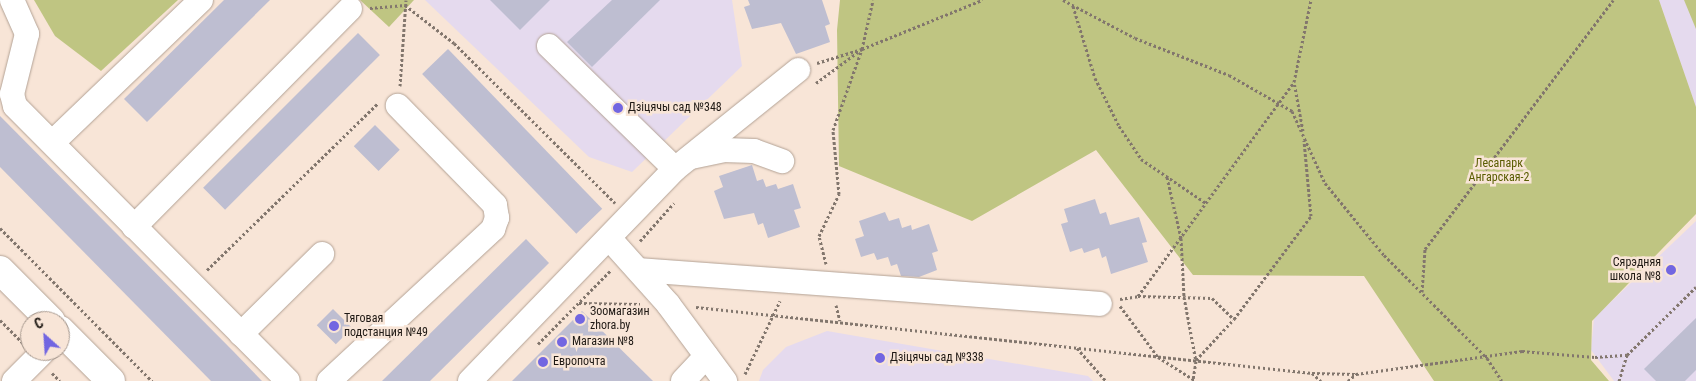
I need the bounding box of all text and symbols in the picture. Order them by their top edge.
place label: Дзіцячы сад №348 [628,101,722,115]
marker: Дзіцячы сад №348 [612,102,624,114]
park label: Лесапарк Ангарская-2 [1469,157,1529,185]
place label: Сярэдняя школа №8 [1610,256,1661,284]
marker: Сярэдняя школа №8 [1665,264,1677,276]
place label: Зоомагазин zhora.by [590,305,650,333]
north arrow [20,311,70,361]
place label: Тяговая подстанция №49 [344,312,428,340]
marker: Зоомагазин zhora.by [574,313,586,325]
text: С [32,314,46,332]
marker: Тяговая подстанция №49 [328,320,340,332]
place label: Магазин №8 [572,335,634,349]
marker: Магазин №8 [556,336,568,348]
place label: Дзіцячы сад №338 [890,351,984,365]
marker: Дзіцячы сад №338 [874,352,886,364]
place label: Европочта [553,355,606,369]
marker: Европочта [537,356,549,368]

